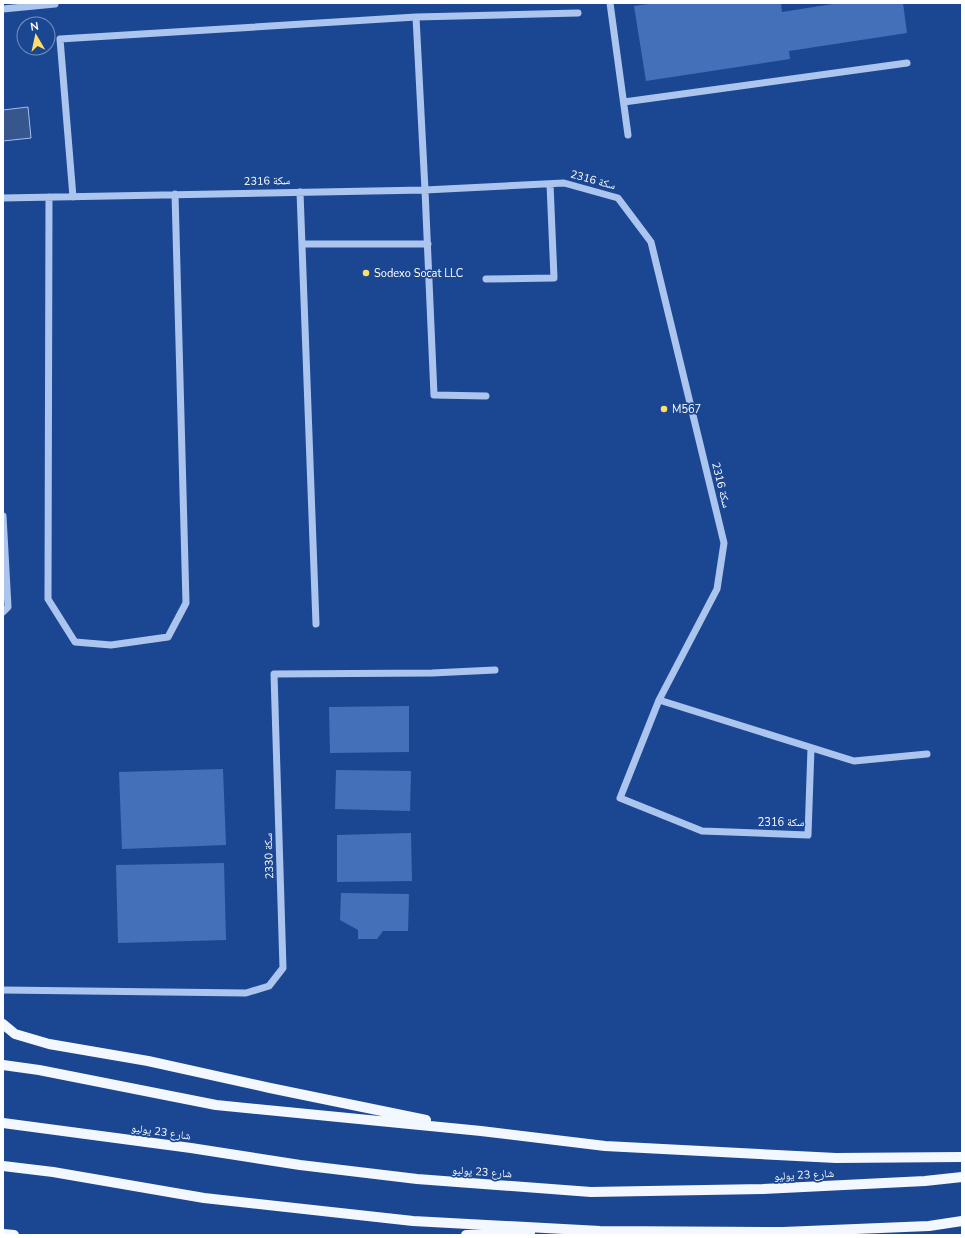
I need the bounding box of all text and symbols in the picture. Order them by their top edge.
north arrow [16,16,56,56]
text: N [29,19,40,35]
street label: 2316 سكة [569,167,617,193]
street label: 2316 سكة [244,173,290,189]
place label: Sodexo Socat LLC [374,266,463,281]
marker: Sodexo Socat LLC [361,268,371,278]
place label: M567 [672,402,701,417]
marker: M567 [659,404,669,414]
street label: 2316 سكة [708,461,734,509]
street label: 2316 سكة [758,815,804,830]
street label: سكة 2330 [261,833,277,879]
street label: شارع 23 يوليو [130,1120,192,1144]
street label: شارع 23 يوليو [451,1162,513,1182]
street label: شارع 23 يوليو [774,1166,834,1184]

